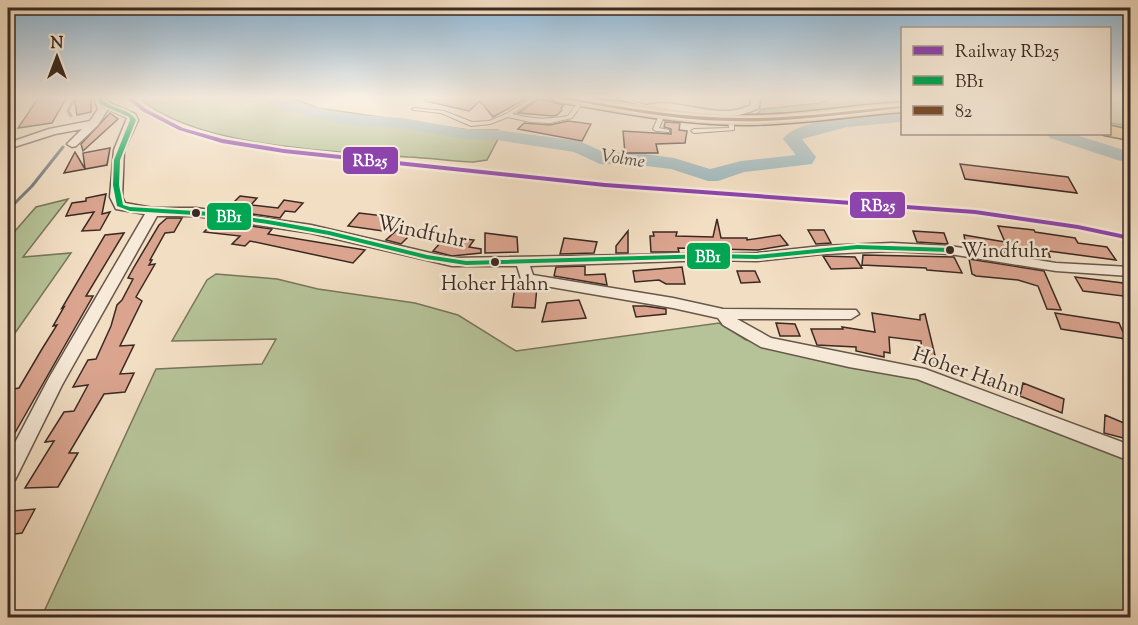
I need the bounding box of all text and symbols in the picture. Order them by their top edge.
north arrow [27,27,87,87]
legend [901,27,1111,135]
text: N [51,33,64,56]
text: Railway RB25 [955,40,1059,66]
text: BB1 [955,70,984,96]
text: 82 [955,100,973,126]
water label: Volme [599,144,647,176]
line badge: RB25 [342,146,399,175]
text: RB25 [353,151,388,174]
line badge: RB25 [849,191,906,219]
text: RB25 [861,196,896,219]
line badge: BB1 [206,202,252,231]
unlabelled marker [190,207,202,219]
text: BB1 [216,207,242,230]
street label: Windfuhr [374,209,470,257]
place label: Windfuhr [961,238,1049,267]
line badge: BB1 [686,242,731,270]
marker: Windfuhr [944,244,956,256]
text: BB1 [695,247,721,270]
marker: Hoher Hahn [489,256,501,268]
place label: Hoher Hahn [441,271,549,300]
street label: Hoher Hahn [908,340,1025,406]

